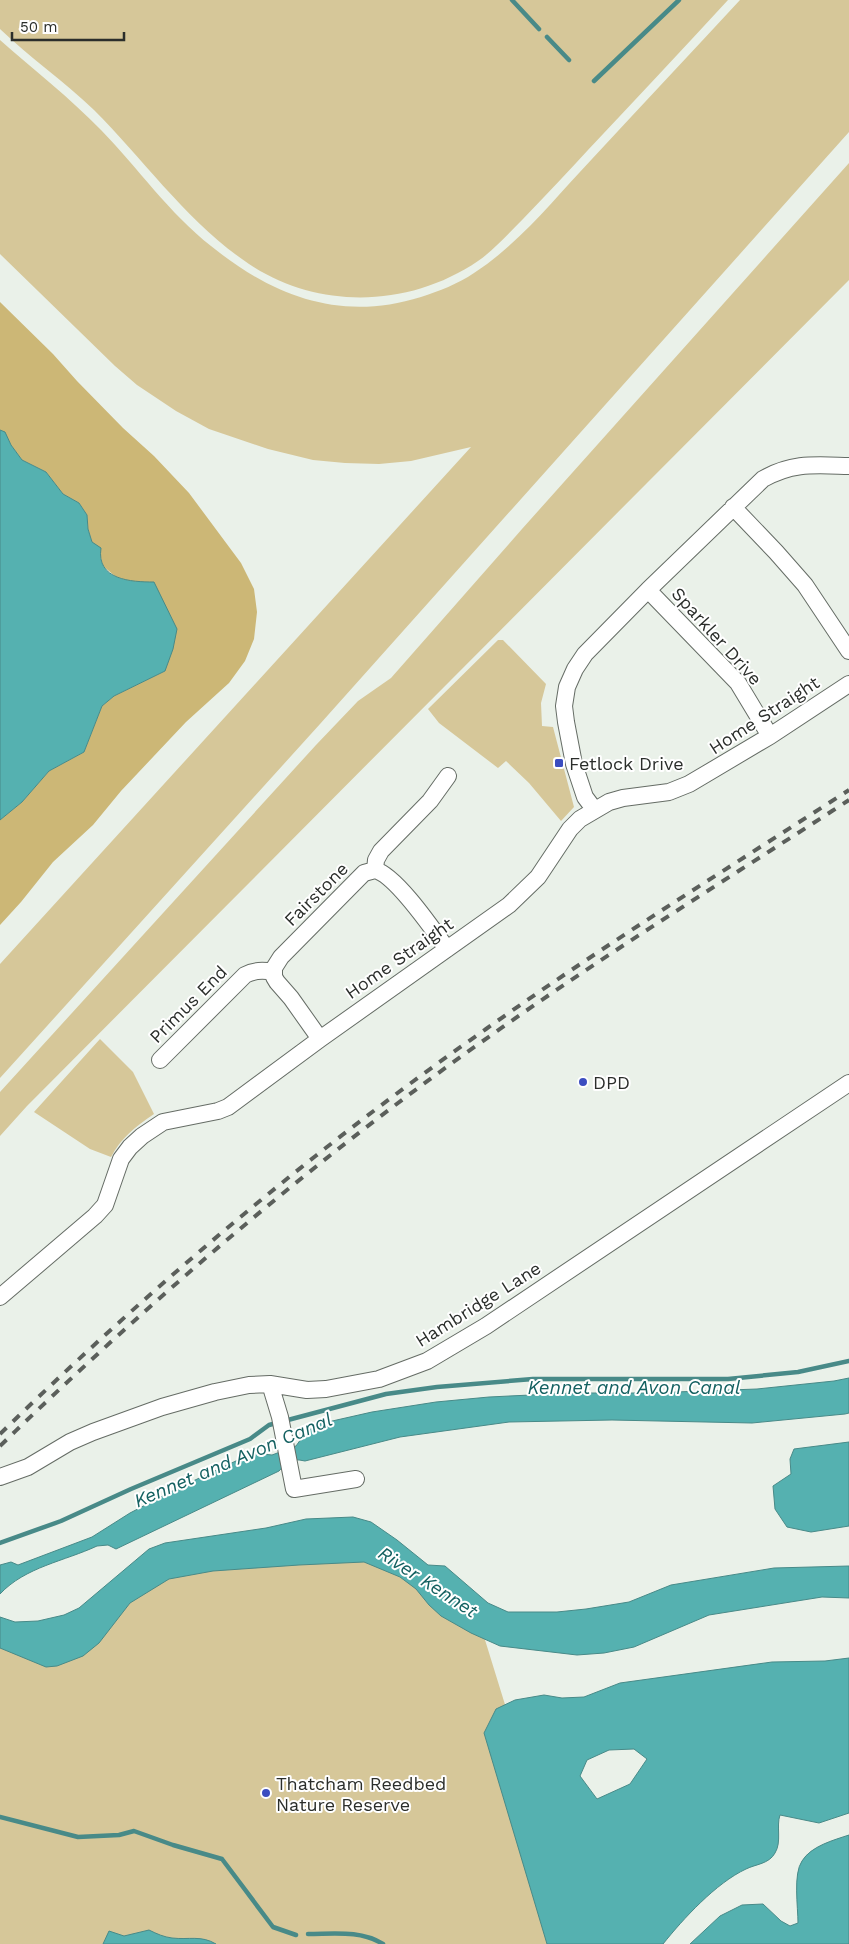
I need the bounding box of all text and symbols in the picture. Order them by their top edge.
scale bar [12,10,125,42]
text: 50 m [20,18,57,36]
street label: Sparkler Drive [668,583,766,689]
street label: Home Straight [705,671,823,758]
place label: Fetlock Drive [569,753,684,774]
marker: Fetlock Drive [553,757,565,769]
street label: Fairstone [280,858,352,930]
street label: Home Straight [341,913,457,1003]
street label: Primus End [145,961,231,1047]
place label: DPD [593,1072,630,1093]
marker: DPD [577,1076,589,1088]
street label: Hambridge Lane [411,1257,545,1351]
water label: Kennet and Avon Canal [527,1376,741,1399]
water label: Kennet and Avon Canal [130,1408,336,1512]
water label: River Kennet [374,1541,482,1623]
place label: Thatcham Reedbed Nature Reserve [276,1773,446,1815]
marker: Thatcham Reedbed Nature Reserve [260,1787,272,1799]

